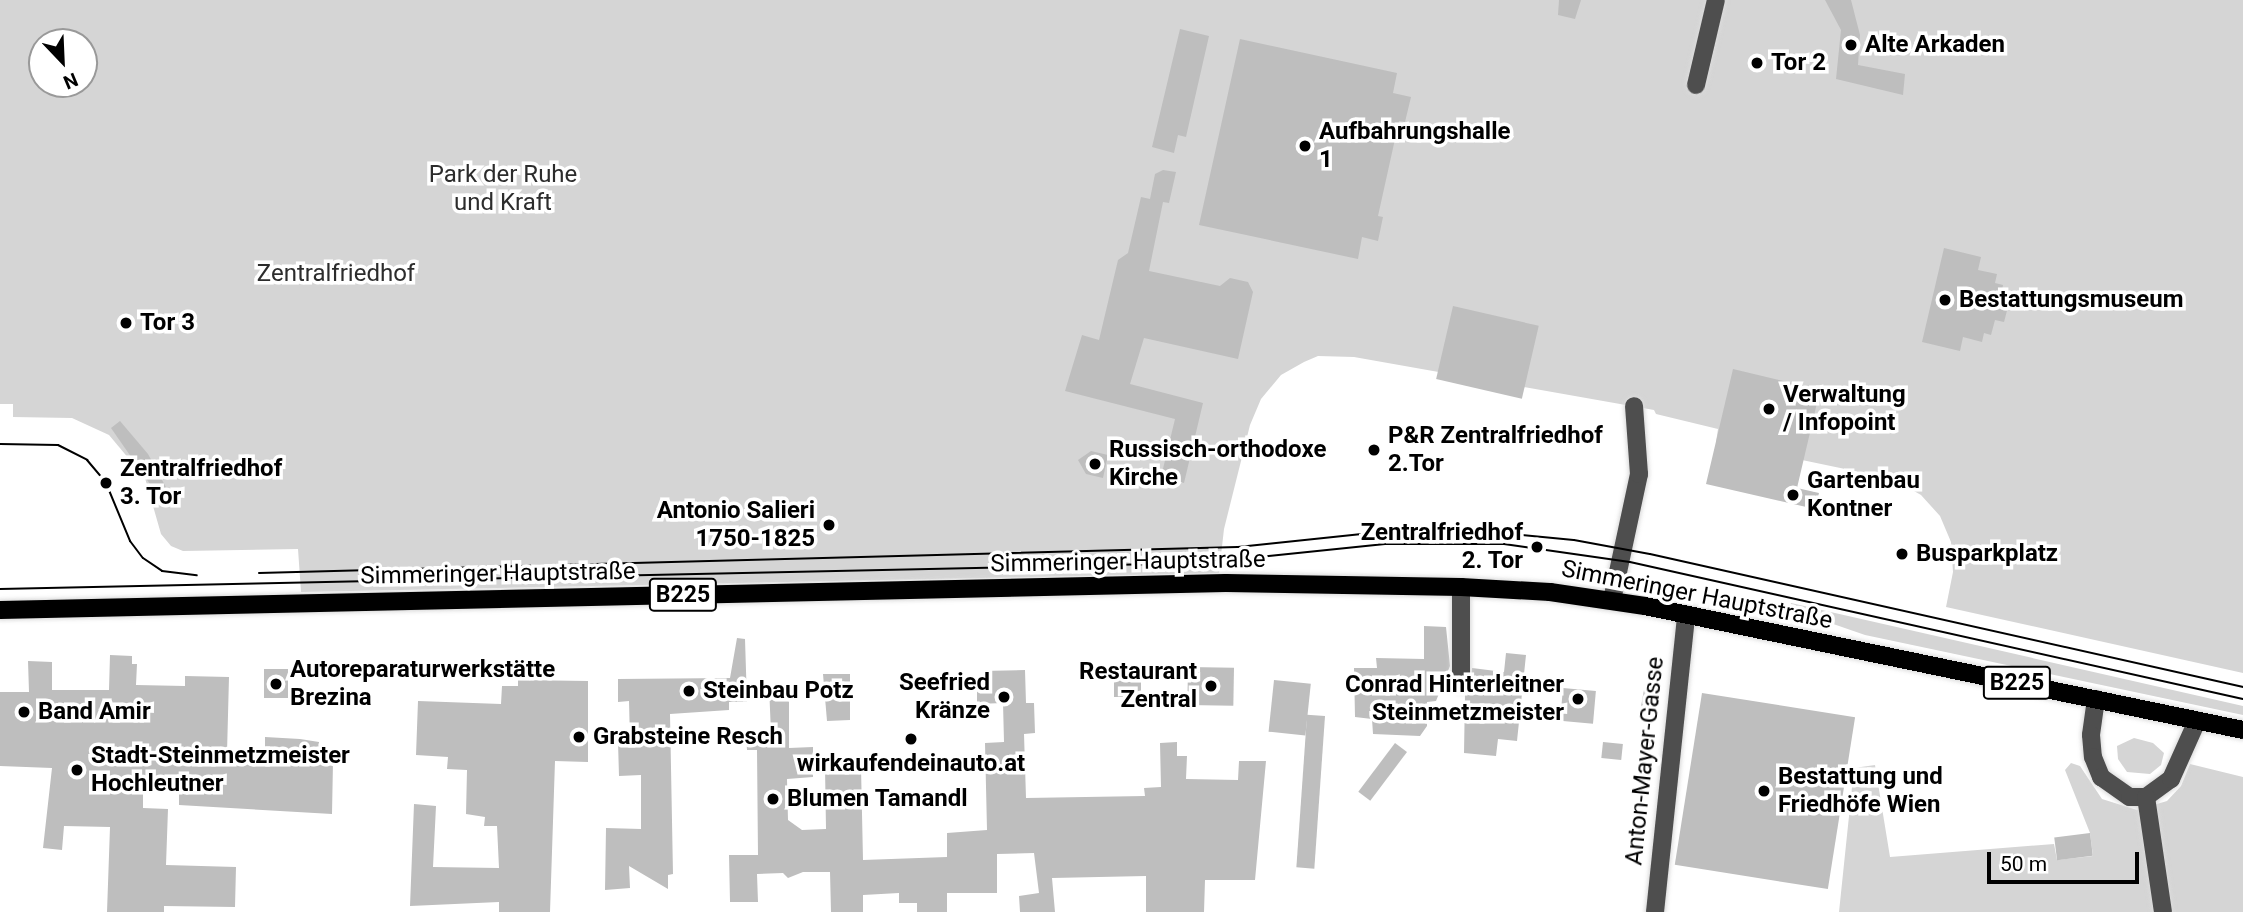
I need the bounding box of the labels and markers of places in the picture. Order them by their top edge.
place label: Alte Arkaden [1865,31,2005,59]
marker: Alte Arkaden [1843,37,1859,53]
place label: Tor 2 [1771,49,1826,77]
marker: Tor 2 [1749,55,1765,71]
place label: Aufbahrungshalle 1 [1319,118,1510,174]
marker: Aufbahrungshalle 1 [1297,138,1313,154]
place label: Bestattungsmuseum [1959,286,2183,314]
marker: Bestattungsmuseum [1937,292,1953,308]
place label: Tor 3 [140,309,195,337]
marker: Tor 3 [118,315,134,331]
place label: Verwaltung / Infopoint [1783,381,1906,437]
marker: Verwaltung / Infopoint [1761,401,1777,417]
place label: P&R Zentralfriedhof 2.Tor [1388,422,1603,478]
place label: Russisch-orthodoxe Kirche [1109,436,1326,492]
marker: P&R Zentralfriedhof 2.Tor [1366,442,1382,458]
place label: Zentralfriedhof 3. Tor [120,455,282,511]
marker: Russisch-orthodoxe Kirche [1087,456,1103,472]
place label: Gartenbau Kontner [1807,467,1920,523]
marker: Zentralfriedhof 3. Tor [98,475,114,491]
marker: Gartenbau Kontner [1785,487,1801,503]
place label: Antonio Salieri 1750-1825 [657,497,815,553]
marker: Antonio Salieri 1750-1825 [821,517,837,533]
place label: Zentralfriedhof 2. Tor [1361,519,1523,575]
marker: Zentralfriedhof 2. Tor [1529,539,1545,555]
place label: Busparkplatz [1916,540,2058,568]
marker: Busparkplatz [1894,546,1910,562]
place label: Autoreparaturwerkstätte Brezina [290,656,555,712]
place label: Restaurant Zentral [1079,658,1197,714]
place label: Seefried Kränze [899,669,990,725]
place label: Conrad Hinterleitner Steinmetzmeister [1345,671,1564,727]
marker: Autoreparaturwerkstätte Brezina [268,676,284,692]
place label: Steinbau Potz [703,677,854,705]
marker: Restaurant Zentral [1203,678,1219,694]
marker: Steinbau Potz [681,683,697,699]
marker: Seefried Kränze [996,689,1012,705]
marker: Conrad Hinterleitner Steinmetzmeister [1570,691,1586,707]
place label: Band Amir [38,698,151,726]
marker: Band Amir [16,704,32,720]
place label: Grabsteine Resch [593,723,783,751]
marker: Grabsteine Resch [571,729,587,745]
marker: wirkaufendeinauto.at [903,731,919,747]
place label: Stadt-Steinmetzmeister Hochleutner [91,742,350,798]
place label: wirkaufendeinauto.at [797,750,1025,778]
marker: Stadt-Steinmetzmeister Hochleutner [69,762,85,778]
place label: Bestattung und Friedhöfe Wien [1778,763,1943,819]
marker: Bestattung und Friedhöfe Wien [1756,783,1772,799]
place label: Blumen Tamandl [787,785,968,813]
marker: Blumen Tamandl [765,791,781,807]

